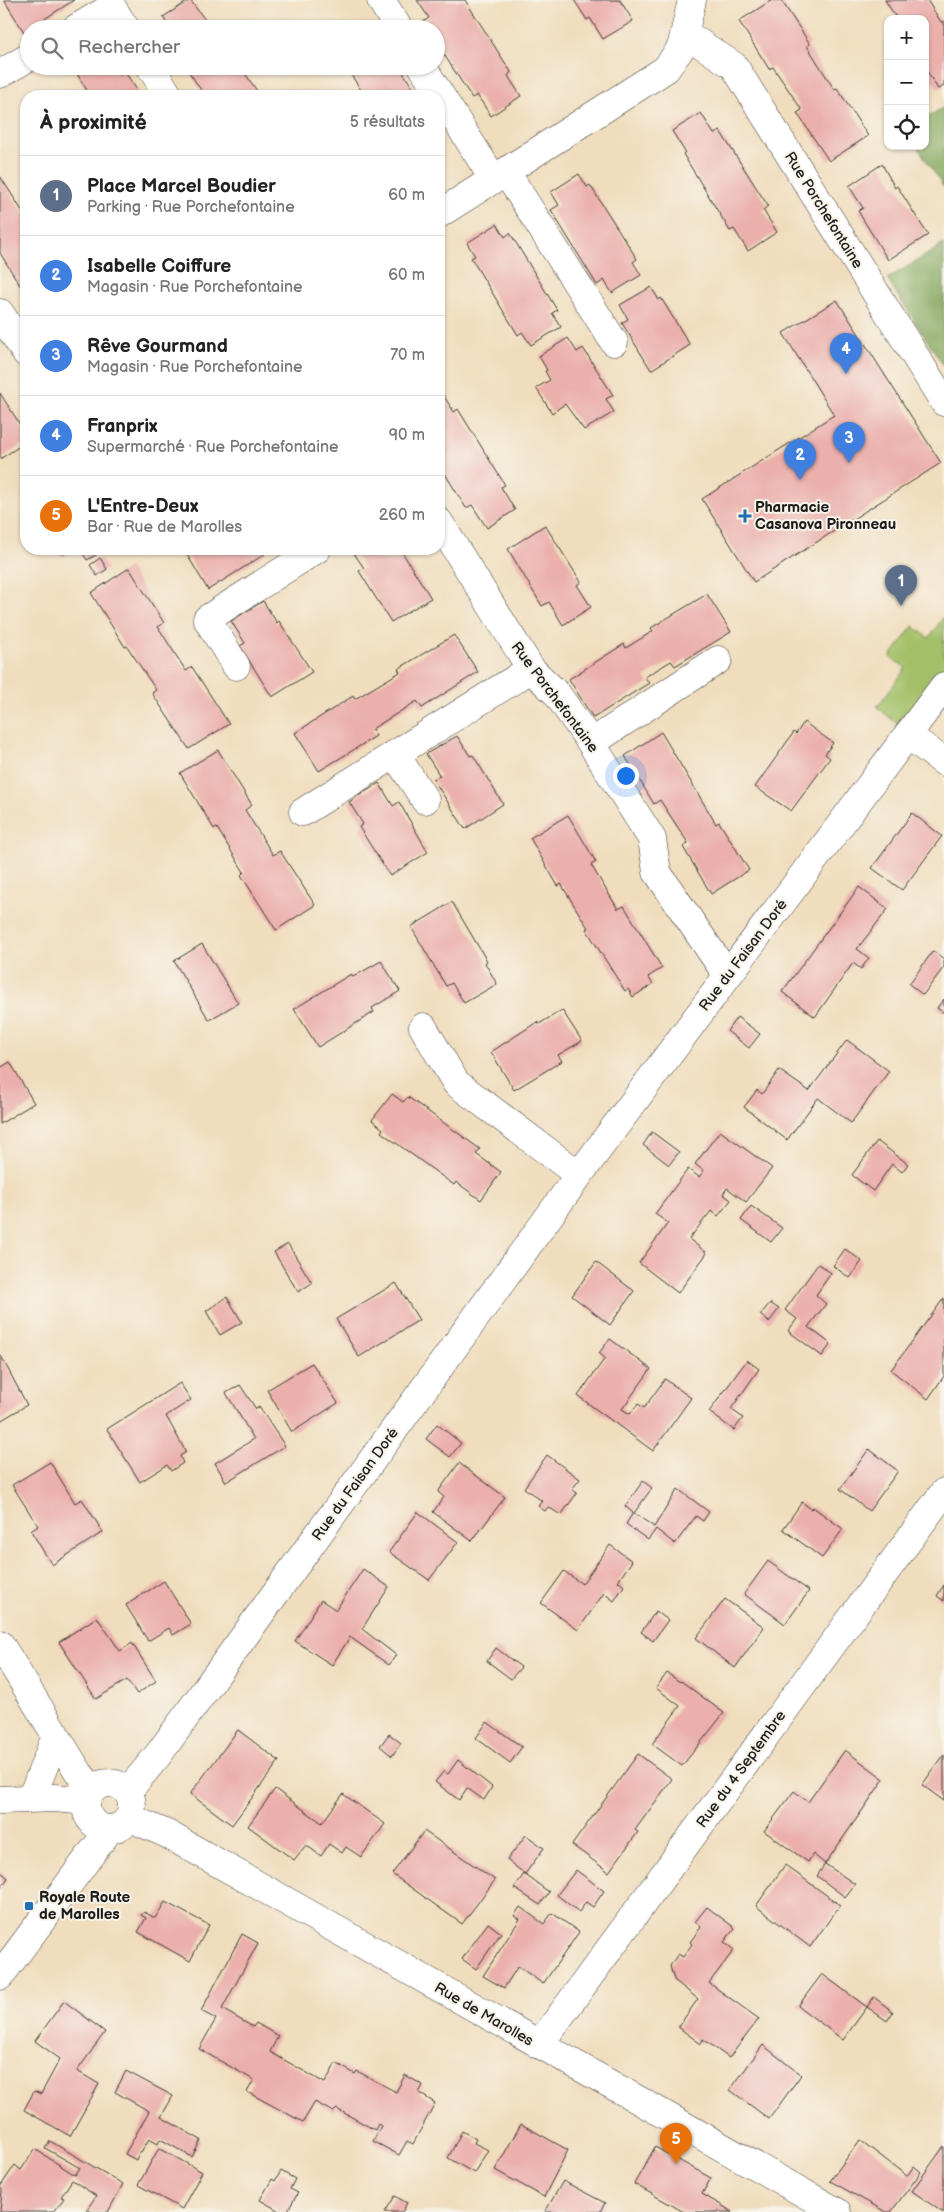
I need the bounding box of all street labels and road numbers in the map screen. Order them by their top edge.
street label: Rue Porchefontaine [780,148,867,272]
street label: Rue Porchefontaine [507,638,603,757]
street label: Rue du Faisan Doré [695,896,792,1015]
street label: Rue du Faisan Doré [308,1424,403,1545]
street label: Rue du 4 Septembre [692,1707,790,1832]
street label: Rue de Marolles [431,1978,537,2051]

